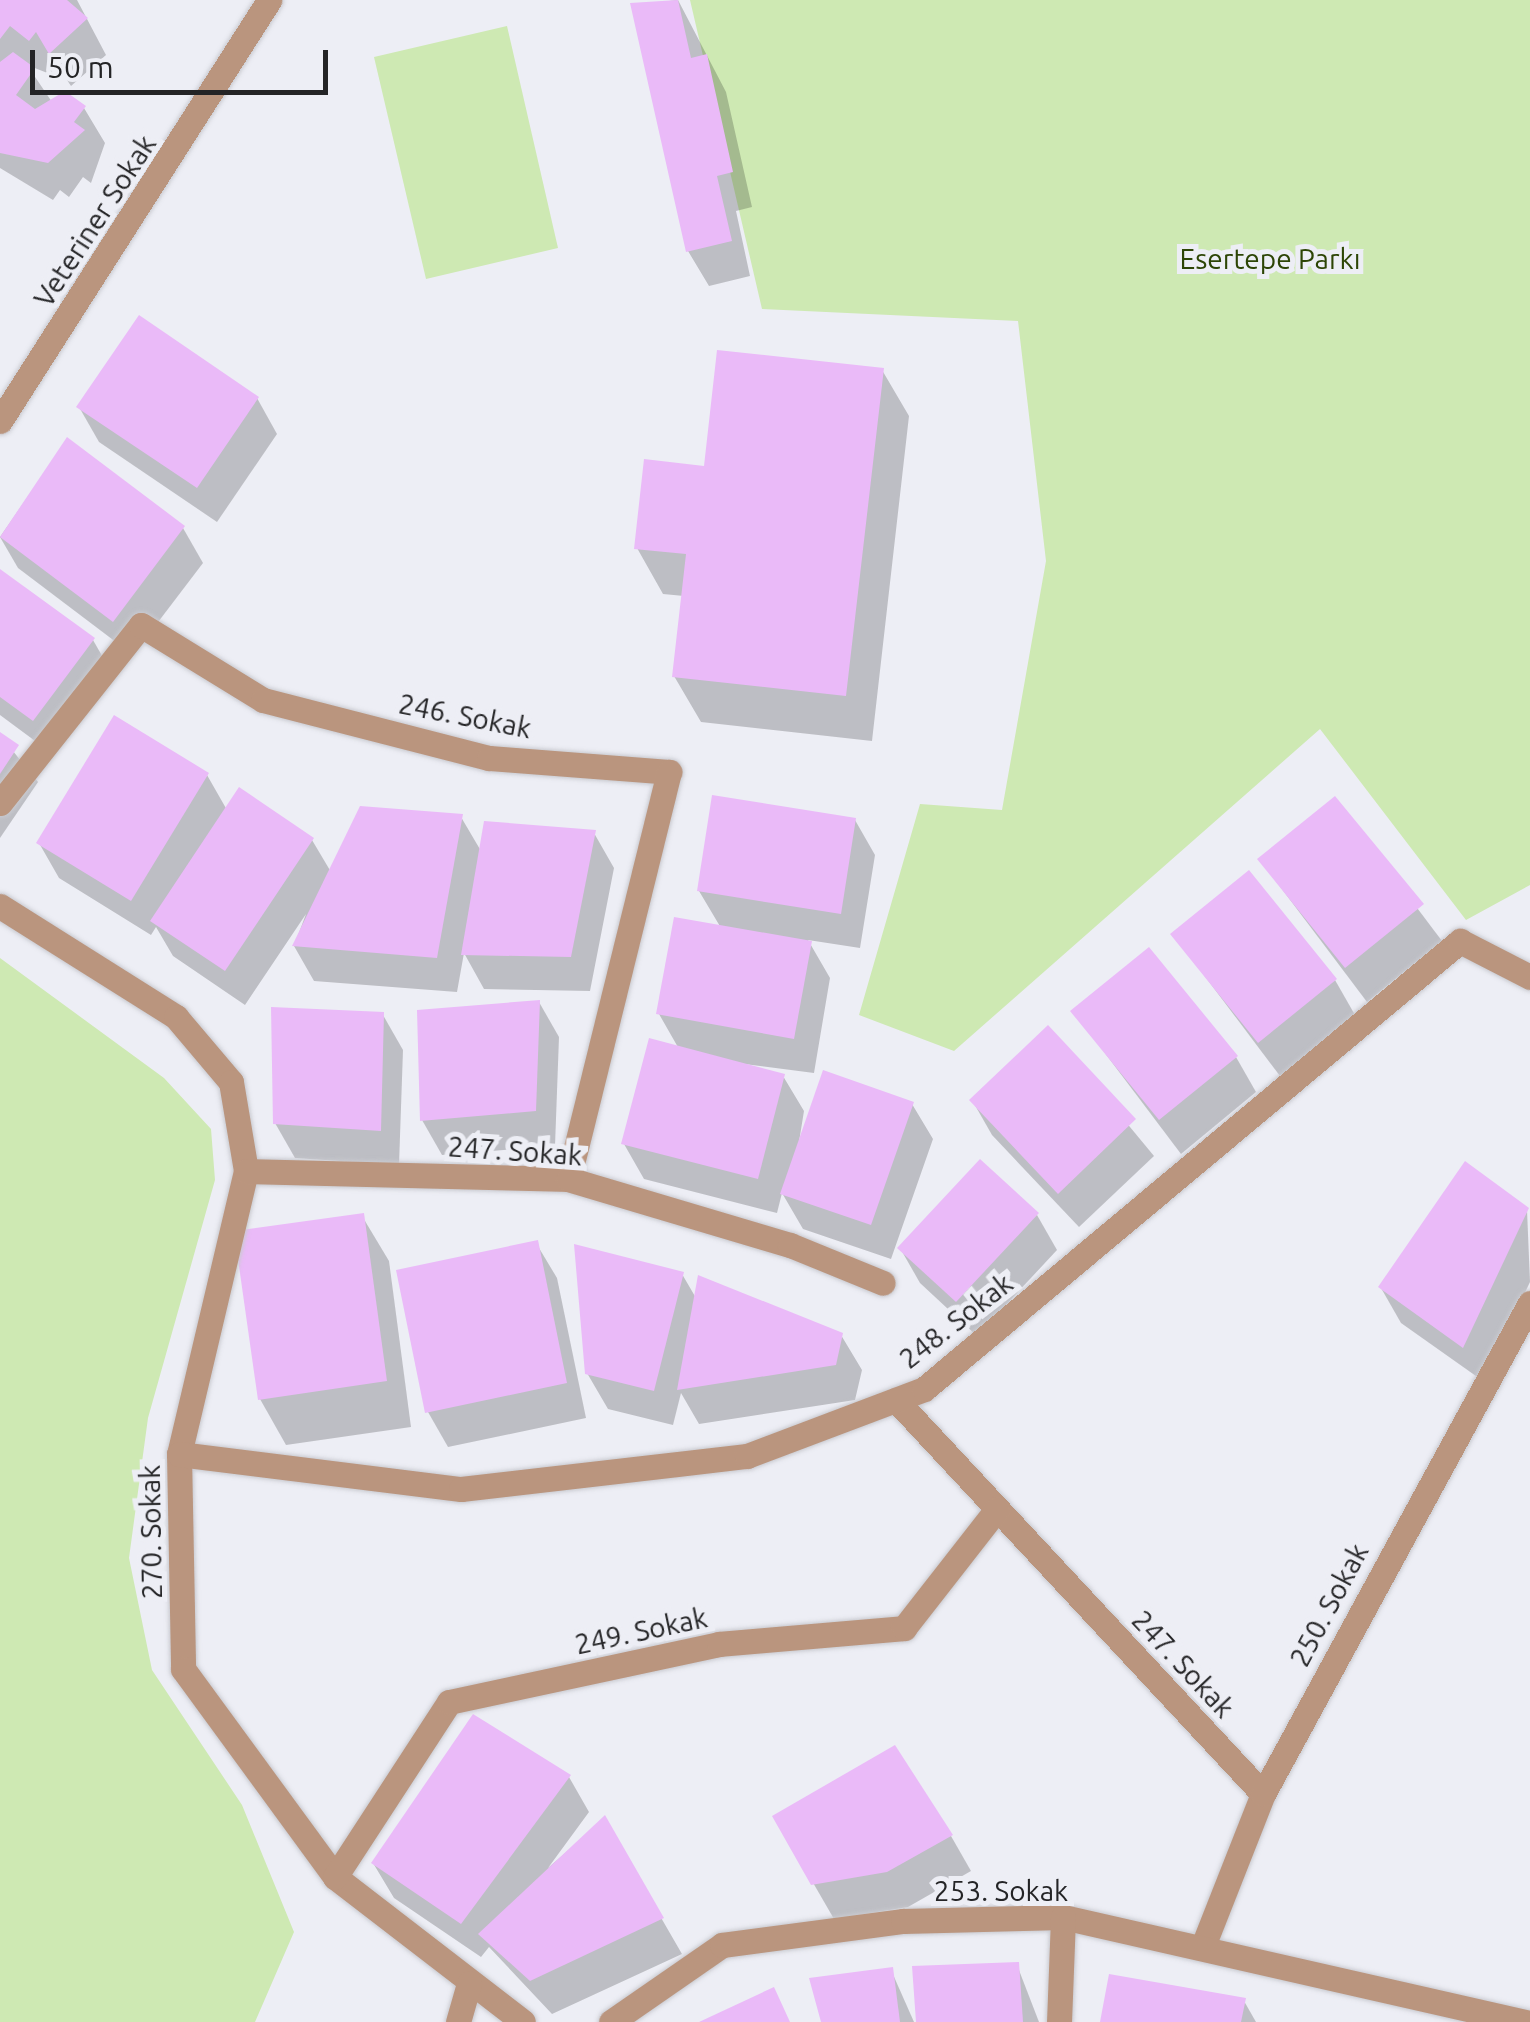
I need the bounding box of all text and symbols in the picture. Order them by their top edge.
scale bar [35,30,332,92]
text: 50 m [47,50,114,84]
street label: Veteriner Sokak [27,129,163,313]
park label: Esertepe Parkı [1179,242,1361,276]
street label: 246. Sokak [396,687,534,745]
street label: 247. Sokak [447,1130,583,1172]
street label: 248. Sokak [893,1266,1019,1376]
street label: 270. Sokak [133,1465,169,1599]
street label: 250. Sokak [1283,1538,1375,1672]
street label: 249. Sokak [572,1601,710,1661]
street label: 247. Sokak [1125,1603,1241,1725]
street label: 253. Sokak [934,1874,1068,1908]

